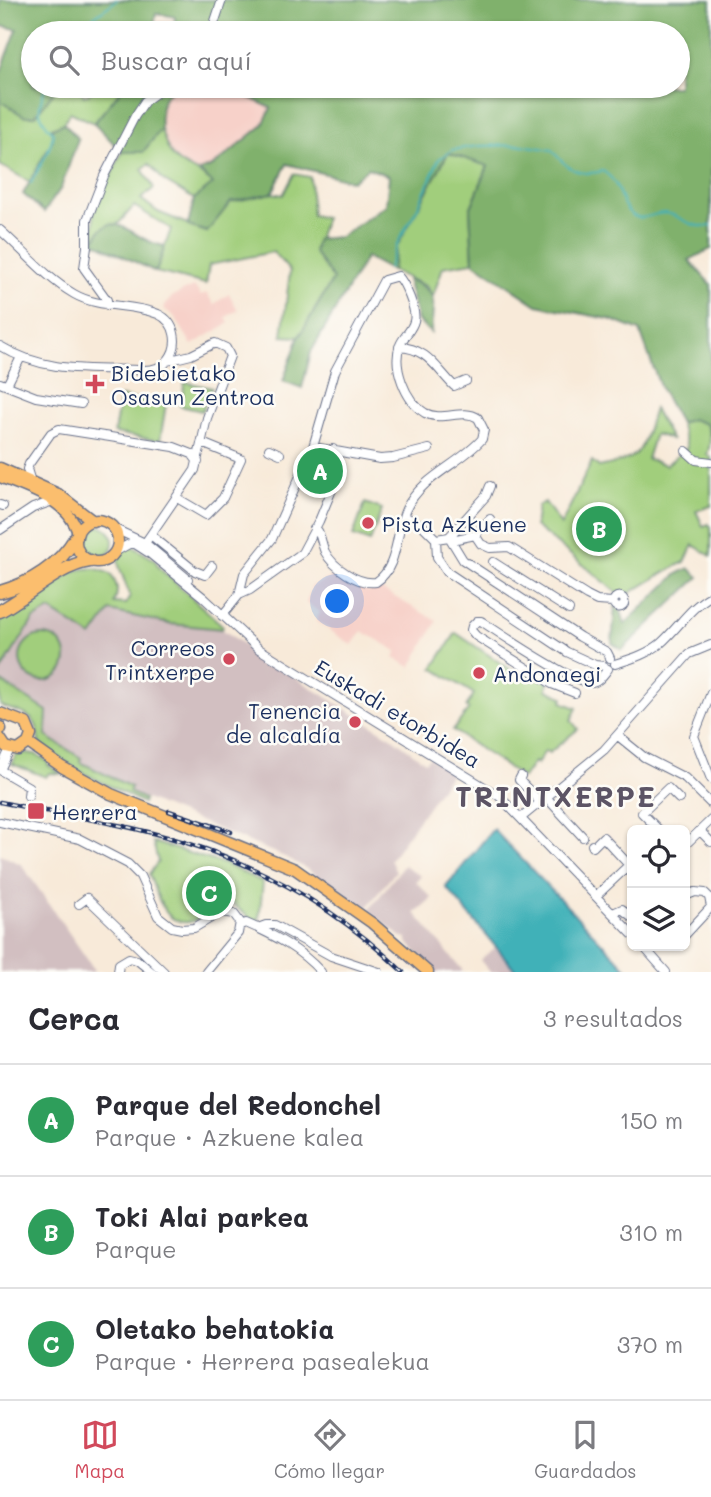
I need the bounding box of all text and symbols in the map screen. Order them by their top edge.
search box [21,21,690,98]
icon: search [45,41,83,79]
text: Buscar aquí [101,43,252,77]
place label: Bidebietako Osasun Zentroa [111,359,275,410]
marker: Bidebietako Osasun Zentroa [85,374,105,394]
pin: A [297,445,343,497]
pin: B [576,503,622,555]
place label: Pista Azkuene [382,510,527,537]
marker: Pista Azkuene [360,515,376,531]
your location [320,584,354,618]
place label: Correos Trintxerpe [105,634,215,685]
marker: Correos Trintxerpe [221,651,237,667]
street label: Euskadi etorbidea [310,653,486,773]
place label: Andonaegi [493,660,601,687]
marker: Andonaegi [471,665,487,681]
place label: Tenencia de alcaldía [226,697,341,748]
marker: Tenencia de alcaldía [347,714,363,730]
district label: TRINTXERPE [455,778,657,814]
place label: Herrera [52,798,138,825]
marker: Herrera [26,801,46,821]
map controls [627,825,690,951]
button: locate [627,825,690,888]
pin: C [186,867,232,919]
button: layers [627,888,690,951]
text: Cerca [28,998,120,1038]
text: 3 resultados [543,1003,683,1033]
text: Parque del Redonchel [95,1088,381,1122]
text: A [43,1105,59,1135]
text: 150 m [619,1105,683,1135]
text: Parque · Azkuene kalea [95,1122,364,1152]
text: Toki Alai parkea [95,1200,309,1234]
text: B [43,1217,59,1247]
text: 310 m [619,1217,683,1247]
text: Parque [95,1234,177,1264]
text: Oletako behatokia [95,1312,335,1346]
text: C [42,1329,60,1359]
text: 370 m [617,1329,683,1359]
text: Parque · Herrera pasealekua [95,1346,430,1376]
tab: Mapa [75,1416,125,1483]
tab: Cómo llegar [274,1416,385,1483]
tab: Guardados [534,1416,636,1483]

